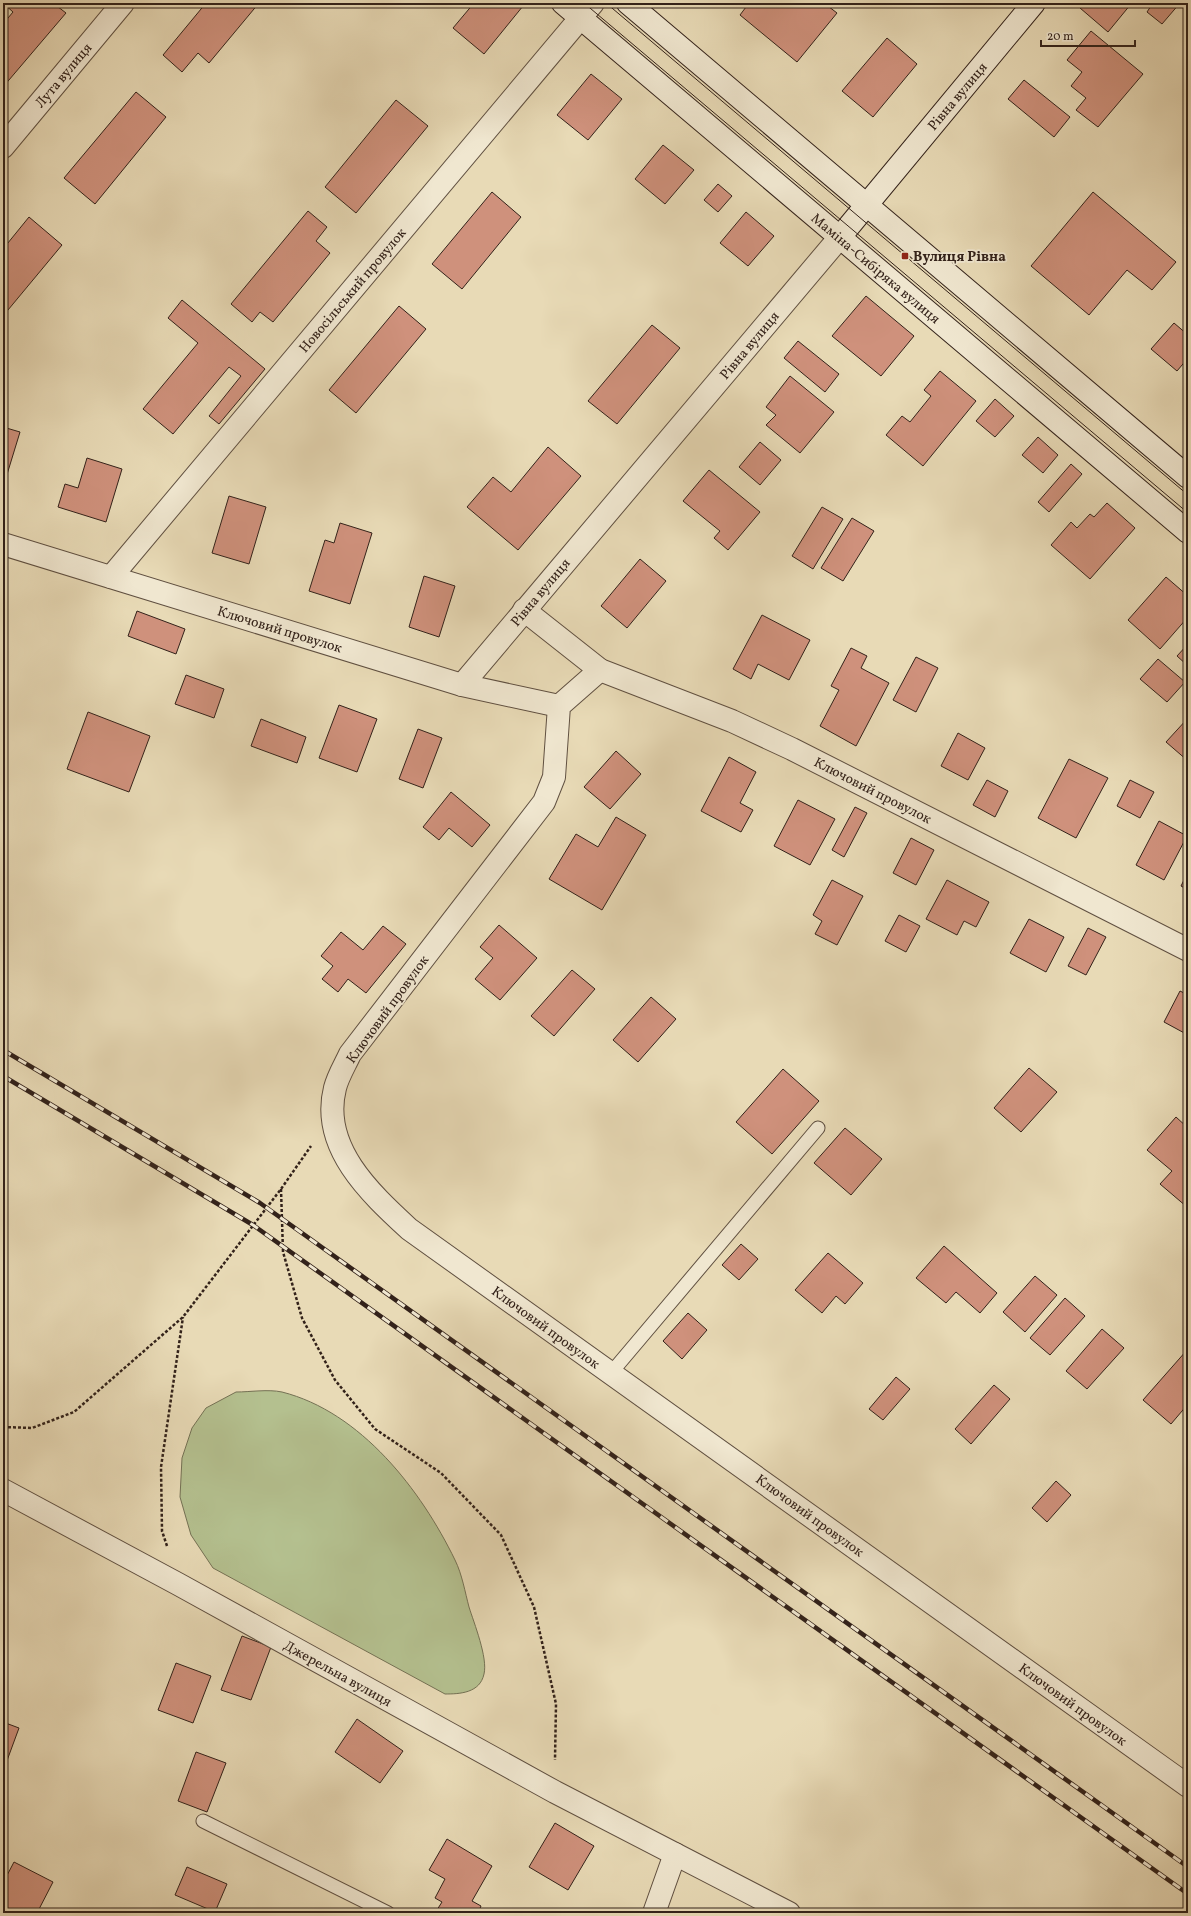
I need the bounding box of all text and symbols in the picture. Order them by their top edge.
scale bar [1041,22,1135,48]
text: 20 m [1047,29,1074,45]
street label: Лута вулиця [31,39,97,112]
street label: Рівна вулиця [924,59,992,135]
street label: Маміна-Сибіряка вулиця [806,209,944,329]
street label: Новосільський провулок [295,224,411,357]
place label: Вулиця Рівна [913,248,1006,267]
marker: Вулиця Рівна [900,251,910,261]
street label: Рівна вулиця [716,308,784,384]
street label: Рівна вулиця [507,555,575,631]
street label: Ключовий провулок [215,602,345,659]
street label: Ключовий провулок [810,753,935,829]
street label: Ключовий провулок [342,951,434,1068]
street label: Ключовий провулок [487,1282,604,1374]
street label: Ключовий провулок [751,1470,868,1562]
street label: Джерельна вулиця [280,1637,395,1712]
street label: Ключовий провулок [1014,1659,1131,1751]

